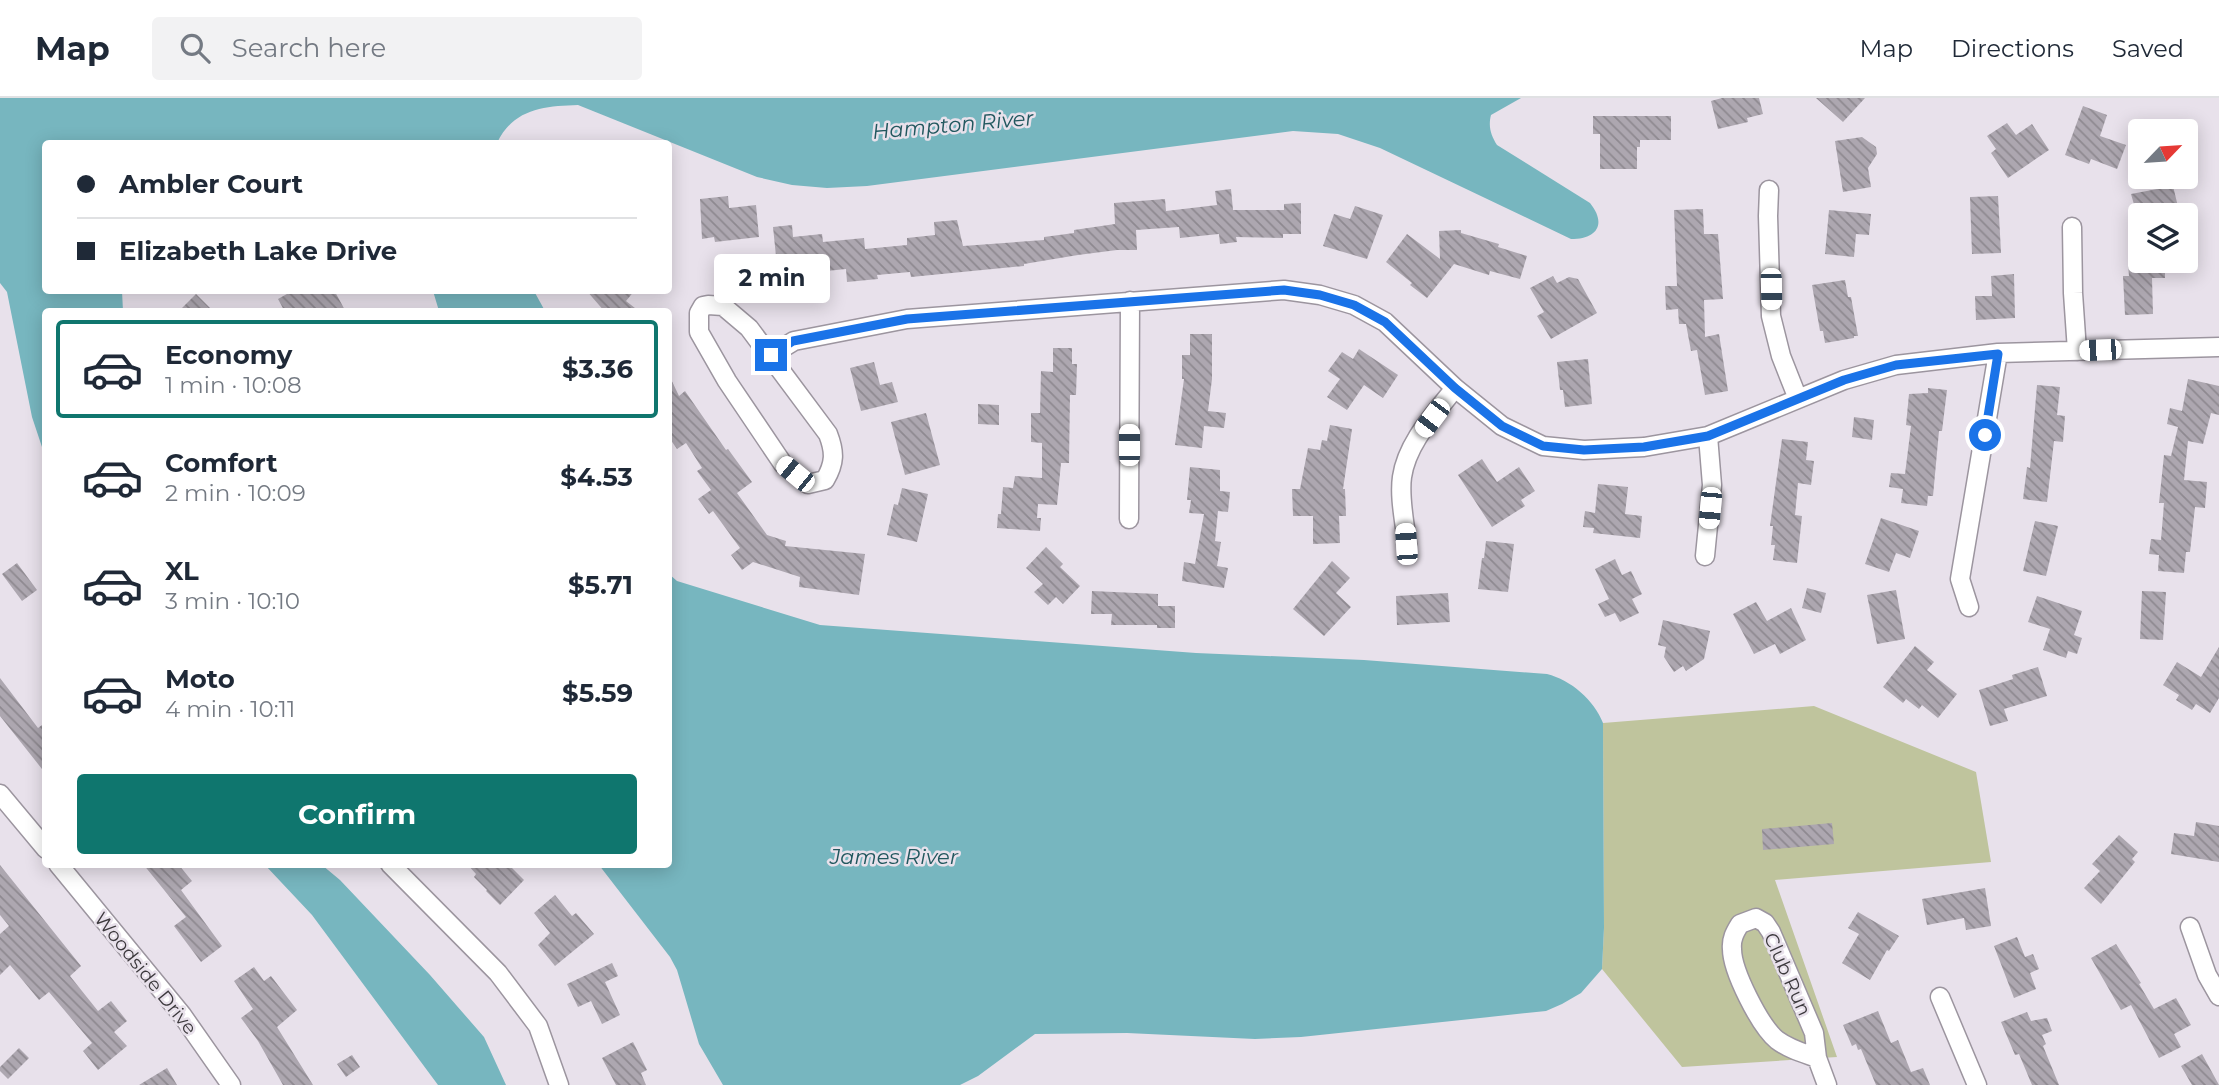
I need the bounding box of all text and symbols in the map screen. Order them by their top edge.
search box [152,17,642,80]
text: Map [35,28,110,68]
icon: search [176,29,214,67]
text: Search here [232,32,386,64]
text: Map [1860,34,1913,63]
text: Directions [1951,34,2074,63]
text: Saved [2112,34,2184,63]
water label: Hampton River [871,105,1035,144]
north arrow [2128,119,2198,189]
map controls [2128,119,2198,273]
text: Ambler Court [119,168,303,200]
button: layers [2128,203,2198,273]
text: Elizabeth Lake Drive [119,235,397,267]
callout: 2 min [713,254,829,302]
text: 2 min [738,264,806,292]
car [1761,268,1782,310]
icon: car [81,338,144,401]
text: Economy [165,339,292,371]
route end [755,339,787,371]
car [2079,339,2122,361]
text: $3.36 [562,353,633,385]
text: 1 min · 10:08 [165,371,302,399]
car [1411,395,1454,441]
route start [1969,419,2001,451]
car [1119,424,1140,466]
icon: car [81,446,144,509]
text: Comfort [165,447,277,479]
car [773,453,818,495]
text: $4.53 [560,461,633,493]
text: 2 min · 10:09 [165,479,306,507]
car [1698,486,1723,530]
car [1395,522,1418,566]
icon: car [81,554,144,617]
text: XL [165,555,199,587]
text: $5.71 [568,569,633,601]
text: 3 min · 10:10 [165,587,300,615]
icon: car [81,662,144,725]
text: Moto [165,663,235,695]
text: $5.59 [562,677,633,709]
text: 4 min · 10:11 [165,695,295,723]
button: Confirm [77,774,637,854]
water label: James River [829,844,959,869]
street label: Woodside Drive [89,908,202,1039]
street label: Club Run [1759,929,1816,1019]

